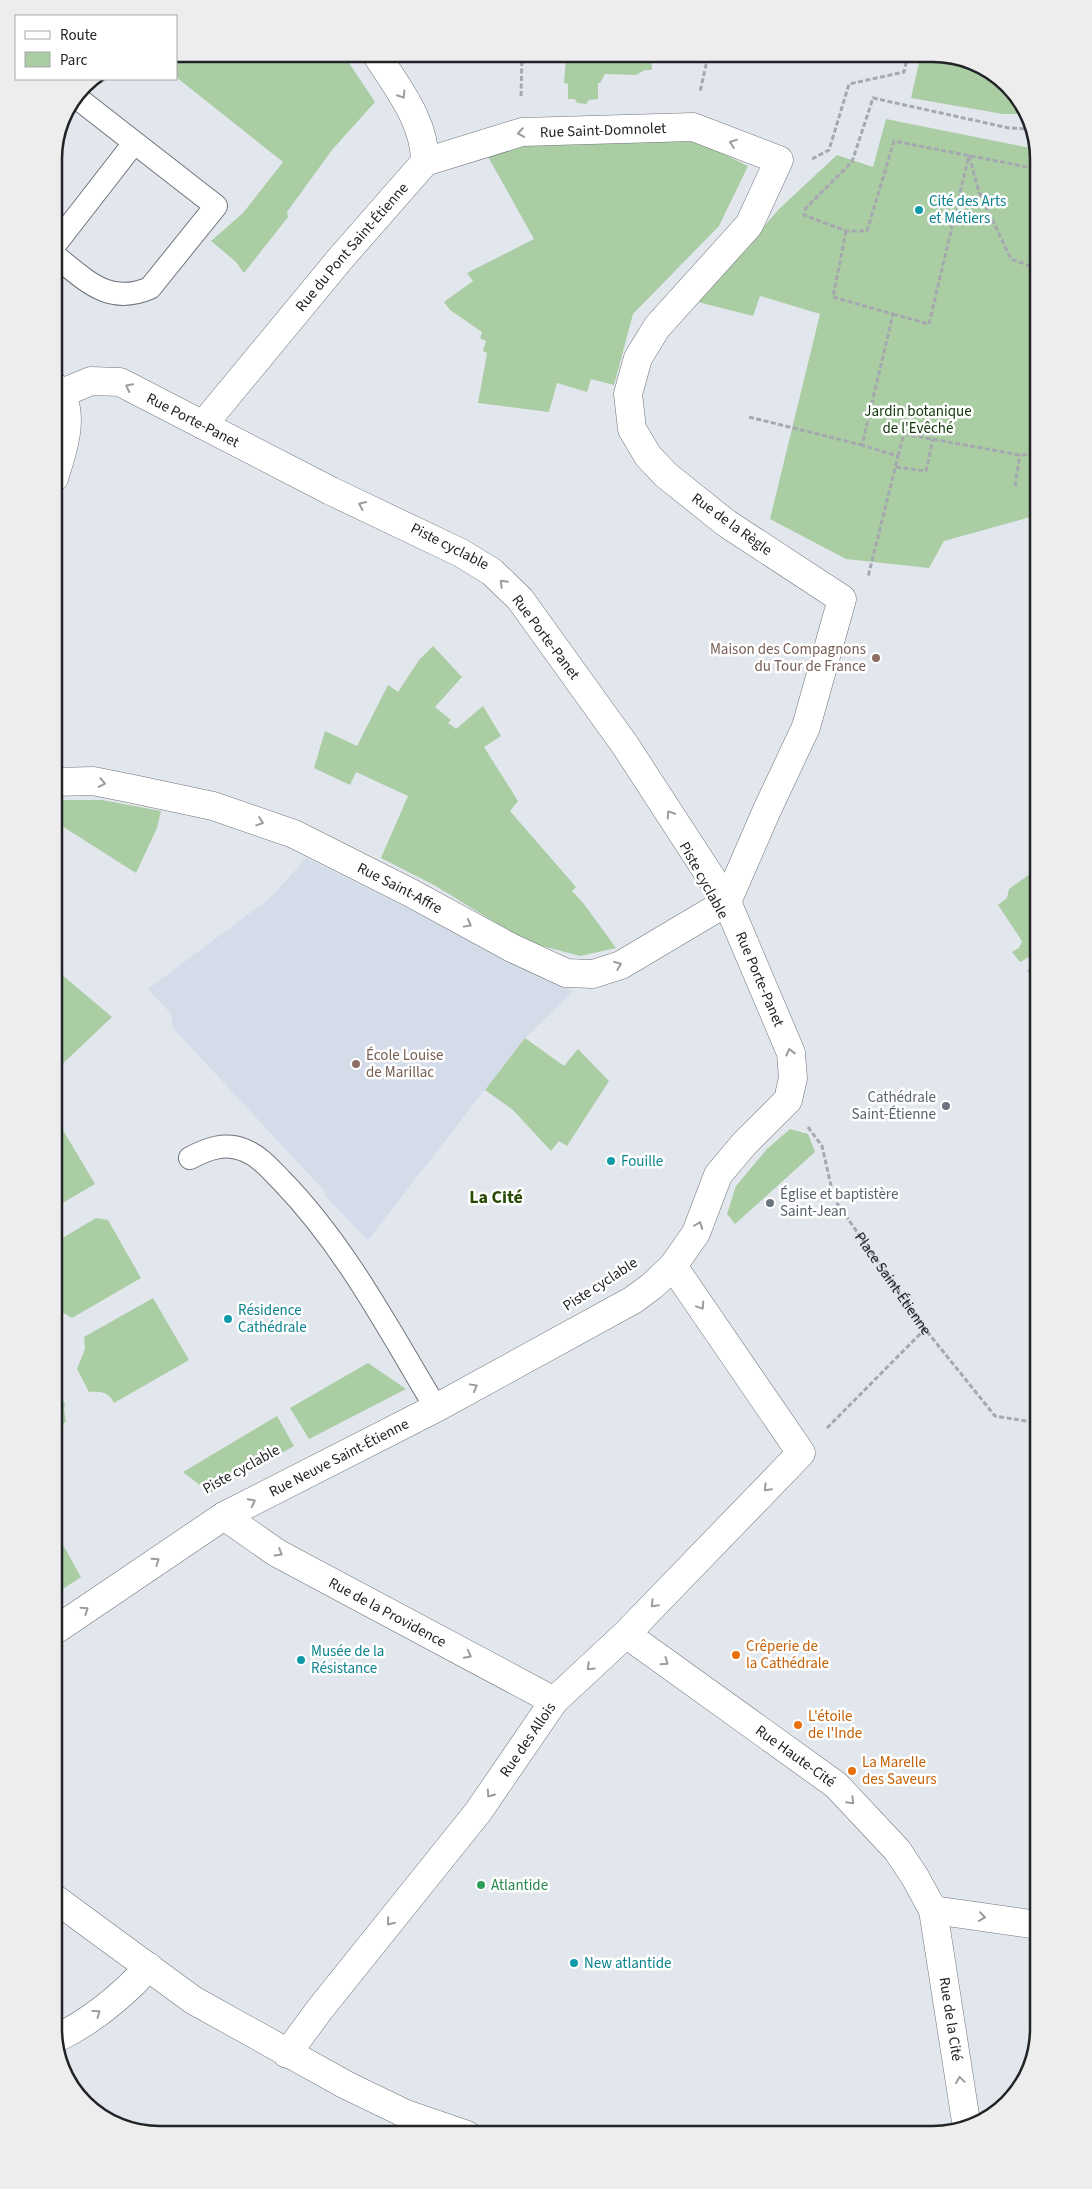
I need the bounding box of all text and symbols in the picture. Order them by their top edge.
legend [15,15,178,80]
text: Route [60,25,97,46]
text: Parc [60,50,87,71]
one-way arrow [396,90,406,99]
street label: Rue Saint-Domnolet [540,118,666,143]
one-way arrow [517,128,526,138]
one-way arrow [729,139,738,149]
street label: Rue du Pont Saint-Étienne [291,178,413,316]
place label: Cité des Arts et Métiers [929,191,1006,229]
marker: Cité des Arts et Métiers [913,204,925,216]
one-way arrow [125,383,134,393]
street label: Rue Porte-Panet [143,388,243,453]
park label: Jardin botanique de l'Evêché [864,401,972,439]
street label: Rue de la Règle [687,488,776,561]
one-way arrow [358,501,367,512]
street label: Piste cyclable [407,518,492,575]
one-way arrow [500,580,509,589]
street label: Rue Porte-Panet [507,590,585,684]
place label: Maison des Compagnons du Tour de France [710,639,866,677]
marker: Maison des Compagnons du Tour de France [870,652,882,664]
one-way arrow [98,777,107,788]
one-way arrow [667,810,676,820]
one-way arrow [255,816,263,826]
street label: Piste cyclable [674,838,733,923]
street label: Rue Saint-Affre [353,858,446,919]
one-way arrow [463,918,472,928]
street label: Rue Porte-Panet [730,928,789,1030]
one-way arrow [613,961,622,971]
place label: École Louise de Marillac [366,1045,444,1083]
one-way arrow [785,1048,795,1056]
marker: École Louise de Marillac [350,1058,362,1070]
place label: Cathédrale Saint-Étienne [852,1087,936,1125]
marker: Cathédrale Saint-Étienne [940,1100,952,1112]
place label: Fouille [621,1151,663,1172]
marker: Fouille [605,1155,617,1167]
place label: Église et baptistère Saint-Jean [780,1184,898,1222]
district label: La Cité [469,1185,523,1210]
marker: Église et baptistère Saint-Jean [764,1197,776,1209]
one-way arrow [693,1222,703,1230]
street label: Place Saint-Étienne [849,1228,936,1340]
street label: Piste cyclable [559,1252,642,1316]
place label: Résidence Cathédrale [238,1300,307,1338]
one-way arrow [695,1300,704,1310]
marker: Résidence Cathédrale [222,1313,234,1325]
one-way arrow [469,1383,478,1393]
street label: Rue Neuve Saint-Étienne [265,1414,413,1502]
street label: Piste cyclable [199,1440,284,1499]
one-way arrow [764,1482,773,1491]
one-way arrow [247,1498,256,1508]
one-way arrow [273,1547,282,1557]
one-way arrow [150,1558,160,1567]
street label: Rue de la Providence [325,1572,450,1653]
one-way arrow [651,1599,660,1608]
one-way arrow [79,1607,89,1616]
place label: Crêperie de la Cathédrale [746,1636,829,1674]
place label: Musée de la Résistance [311,1641,384,1679]
one-way arrow [463,1649,472,1659]
marker: Crêperie de la Cathédrale [730,1649,742,1661]
marker: Musée de la Résistance [295,1654,307,1666]
one-way arrow [660,1656,669,1665]
one-way arrow [587,1661,596,1670]
street label: Rue des Allois [495,1698,561,1781]
place label: L'étoile de l'Inde [808,1706,862,1744]
marker: L'étoile de l'Inde [792,1719,804,1731]
street label: Rue Haute-Cité [751,1720,840,1793]
place label: La Marelle des Saveurs [862,1752,937,1790]
marker: La Marelle des Saveurs [846,1765,858,1777]
one-way arrow [487,1788,496,1798]
one-way arrow [845,1796,854,1805]
place label: Atlantide [491,1875,548,1896]
marker: Atlantide [475,1879,487,1891]
one-way arrow [977,1912,986,1922]
one-way arrow [387,1916,395,1925]
place label: New atlantide [584,1953,672,1974]
marker: New atlantide [568,1957,580,1969]
street label: Rue de la Cité [933,1976,968,2063]
one-way arrow [91,2010,101,2019]
one-way arrow [956,2076,966,2085]

